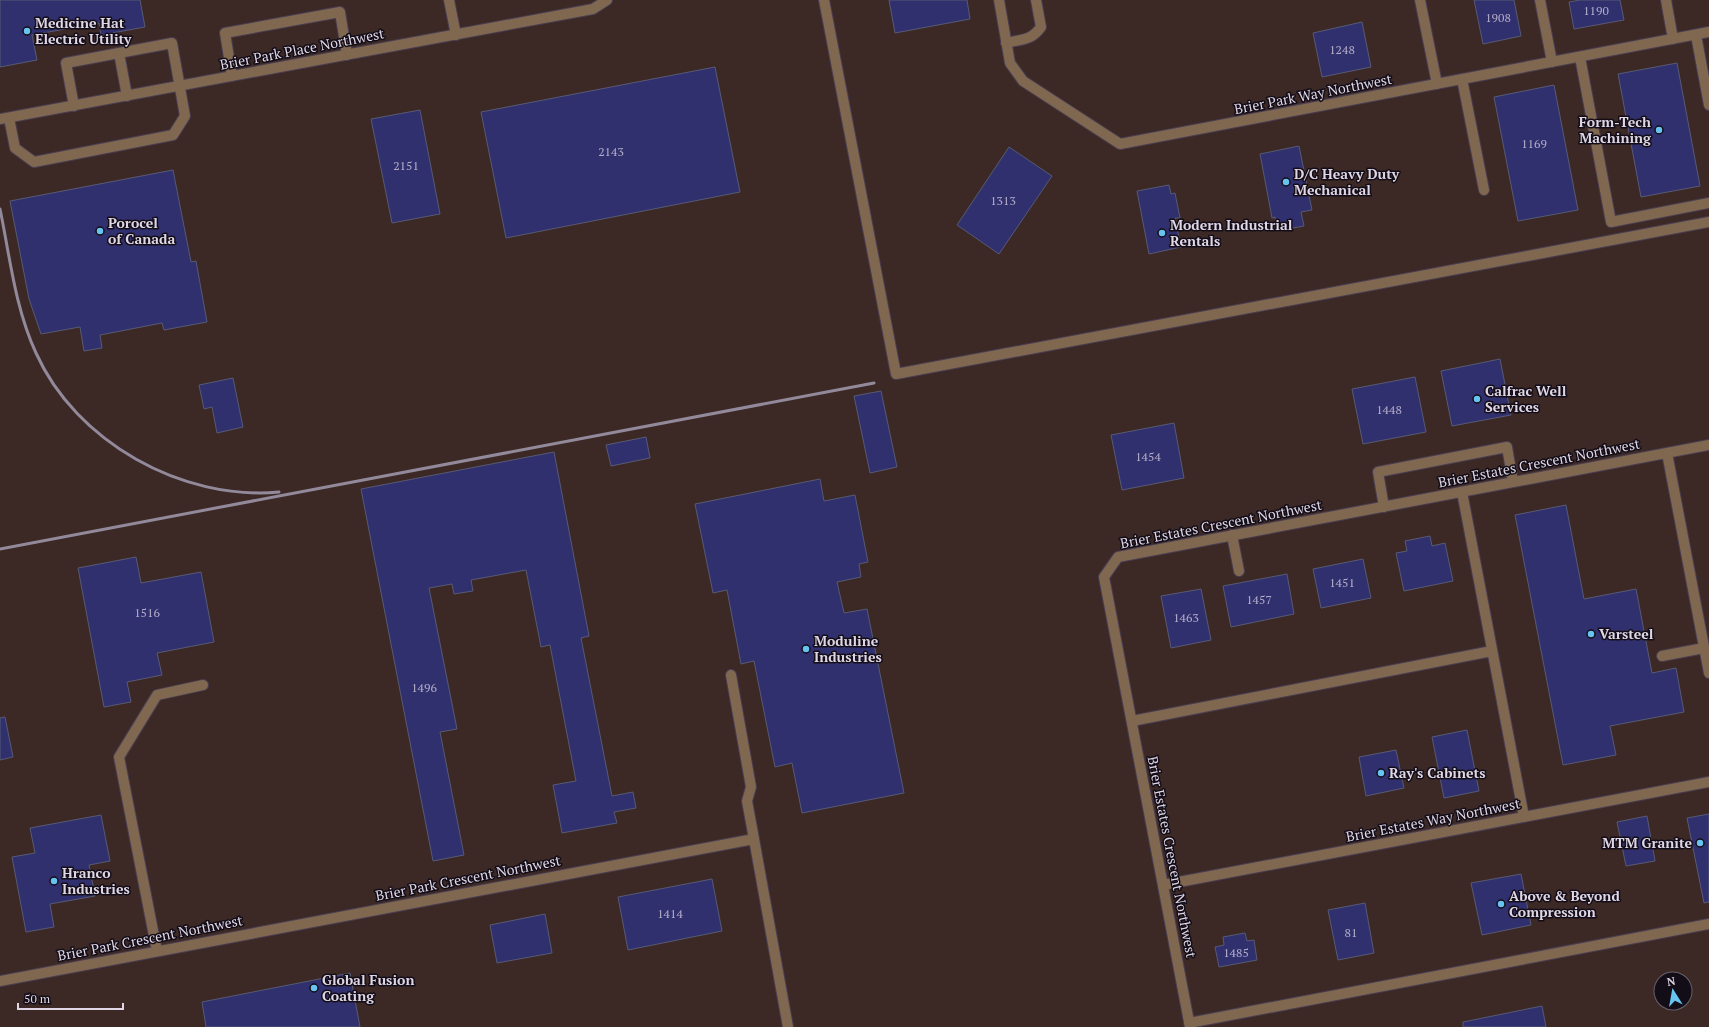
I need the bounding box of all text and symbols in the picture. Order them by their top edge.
house number: 1190 [1583,3,1609,18]
house number: 1908 [1485,10,1511,25]
place label: Medicine Hat Electric Utility [35,13,132,48]
street label: Brier Park Place Northwest [218,23,386,74]
marker: Medicine Hat Electric Utility [22,26,32,36]
house number: 1248 [1329,42,1355,57]
street label: Brier Park Way Northwest [1232,69,1394,118]
place label: Form-Tech Machining [1579,112,1652,147]
marker: Form-Tech Machining [1654,125,1664,135]
house number: 1169 [1521,136,1547,151]
house number: 2143 [598,144,624,159]
house number: 2151 [393,158,419,173]
place label: D/C Heavy Duty Mechanical [1294,164,1400,199]
marker: D/C Heavy Duty Mechanical [1281,177,1291,187]
house number: 1313 [990,193,1016,208]
place label: Porocel of Canada [108,213,175,248]
place label: Modern Industrial Rentals [1170,215,1293,250]
marker: Porocel of Canada [95,226,105,236]
marker: Modern Industrial Rentals [1157,228,1167,238]
place label: Calfrac Well Services [1485,381,1567,416]
marker: Calfrac Well Services [1472,394,1482,404]
house number: 1448 [1376,402,1402,417]
street label: Brier Estates Crescent Northwest [1436,433,1642,491]
house number: 1454 [1135,449,1161,464]
street label: Brier Estates Crescent Northwest [1118,494,1324,552]
house number: 1451 [1329,575,1355,590]
house number: 1457 [1246,592,1272,607]
house number: 1516 [134,605,160,620]
house number: 1463 [1173,610,1199,625]
place label: Varsteel [1599,624,1654,643]
marker: Varsteel [1586,629,1596,639]
place label: Moduline Industries [814,631,882,666]
marker: Moduline Industries [801,644,811,654]
house number: 1496 [411,680,437,695]
street label: Brier Estates Crescent Northwest [1144,754,1202,960]
place label: Ray's Cabinets [1389,763,1485,782]
marker: Ray's Cabinets [1376,768,1386,778]
street label: Brier Estates Way Northwest [1344,793,1522,846]
place label: MTM Granite [1602,833,1692,852]
marker: MTM Granite [1695,838,1705,848]
street label: Brier Park Crescent Northwest [374,850,563,905]
place label: Hranco Industries [62,863,130,898]
marker: Hranco Industries [49,876,59,886]
place label: Above & Beyond Compression [1509,886,1620,921]
marker: Above & Beyond Compression [1496,899,1506,909]
house number: 1414 [657,906,683,921]
street label: Brier Park Crescent Northwest [56,910,245,965]
house number: 81 [1345,925,1357,940]
house number: 1485 [1223,945,1249,960]
place label: Global Fusion Coating [322,970,414,1005]
north arrow [1653,971,1693,1011]
text: N [1666,973,1677,989]
marker: Global Fusion Coating [309,983,319,993]
scale bar [18,985,123,1011]
text: 50 m [24,991,51,1006]

